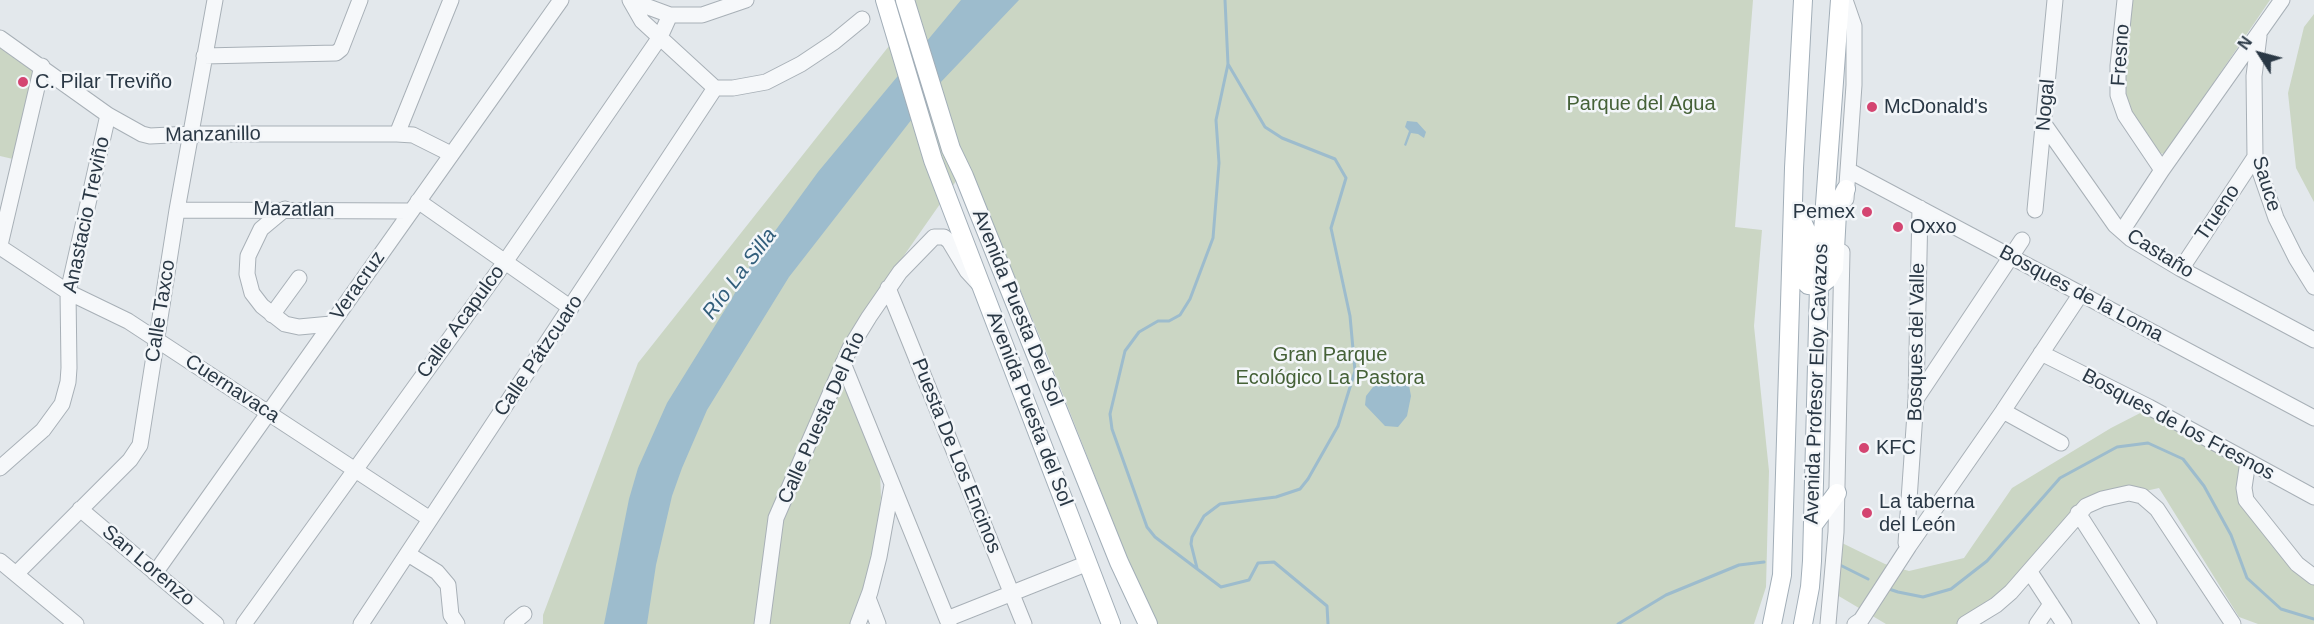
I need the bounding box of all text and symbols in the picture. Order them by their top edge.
street label: Fresno [2107,23,2135,87]
north arrow [2230,24,2290,84]
text: N [2235,33,2255,53]
place label: C. Pilar Treviño [35,70,172,94]
marker: C. Pilar Treviño [16,75,30,89]
street label: Nogal [2032,78,2060,132]
park label: Parque del Agua [1566,92,1716,116]
place label: McDonald's [1884,95,1988,119]
marker: McDonald's [1865,100,1879,114]
street label: Manzanillo [165,122,261,148]
street label: Anastacio Treviño [59,135,115,295]
street label: Sauce [2246,153,2286,215]
street label: Trueno [2191,180,2245,246]
street label: Mazatlan [253,197,335,223]
place label: Pemex [1793,200,1855,224]
marker: Pemex [1860,205,1874,219]
street label: Avenida Puesta Del Sol [967,206,1067,410]
place label: Oxxo [1910,215,1957,239]
marker: Oxxo [1891,220,1905,234]
water label: Río La Silla [698,224,782,324]
street label: Castaño [2122,224,2198,284]
street label: Bosques de la Loma [1995,241,2167,347]
street label: Avenida Profesor Eloy Cavazos [1800,243,1834,525]
street label: Veracruz [326,247,390,325]
street label: Calle Taxco [141,258,181,364]
street label: Calle Acapulco [412,261,510,383]
street label: Bosques del Valle [1904,262,1930,422]
street label: Calle Pátzcuaro [490,291,588,421]
street label: Avenida Puesta del Sol [981,308,1077,510]
street label: Calle Puesta Del Río [773,328,871,508]
park label: Gran Parque Ecológico La Pastora [1235,343,1425,390]
street label: Cuernavaca [180,350,284,428]
street label: Puesta De Los Encinos [906,355,1006,557]
street label: Bosques de los Fresnos [2078,364,2278,486]
place label: KFC [1876,436,1916,460]
marker: KFC [1857,441,1871,455]
place label: La taberna del León [1879,490,1975,537]
marker: La taberna del León [1860,506,1874,520]
street label: San Lorenzo [97,520,199,612]

